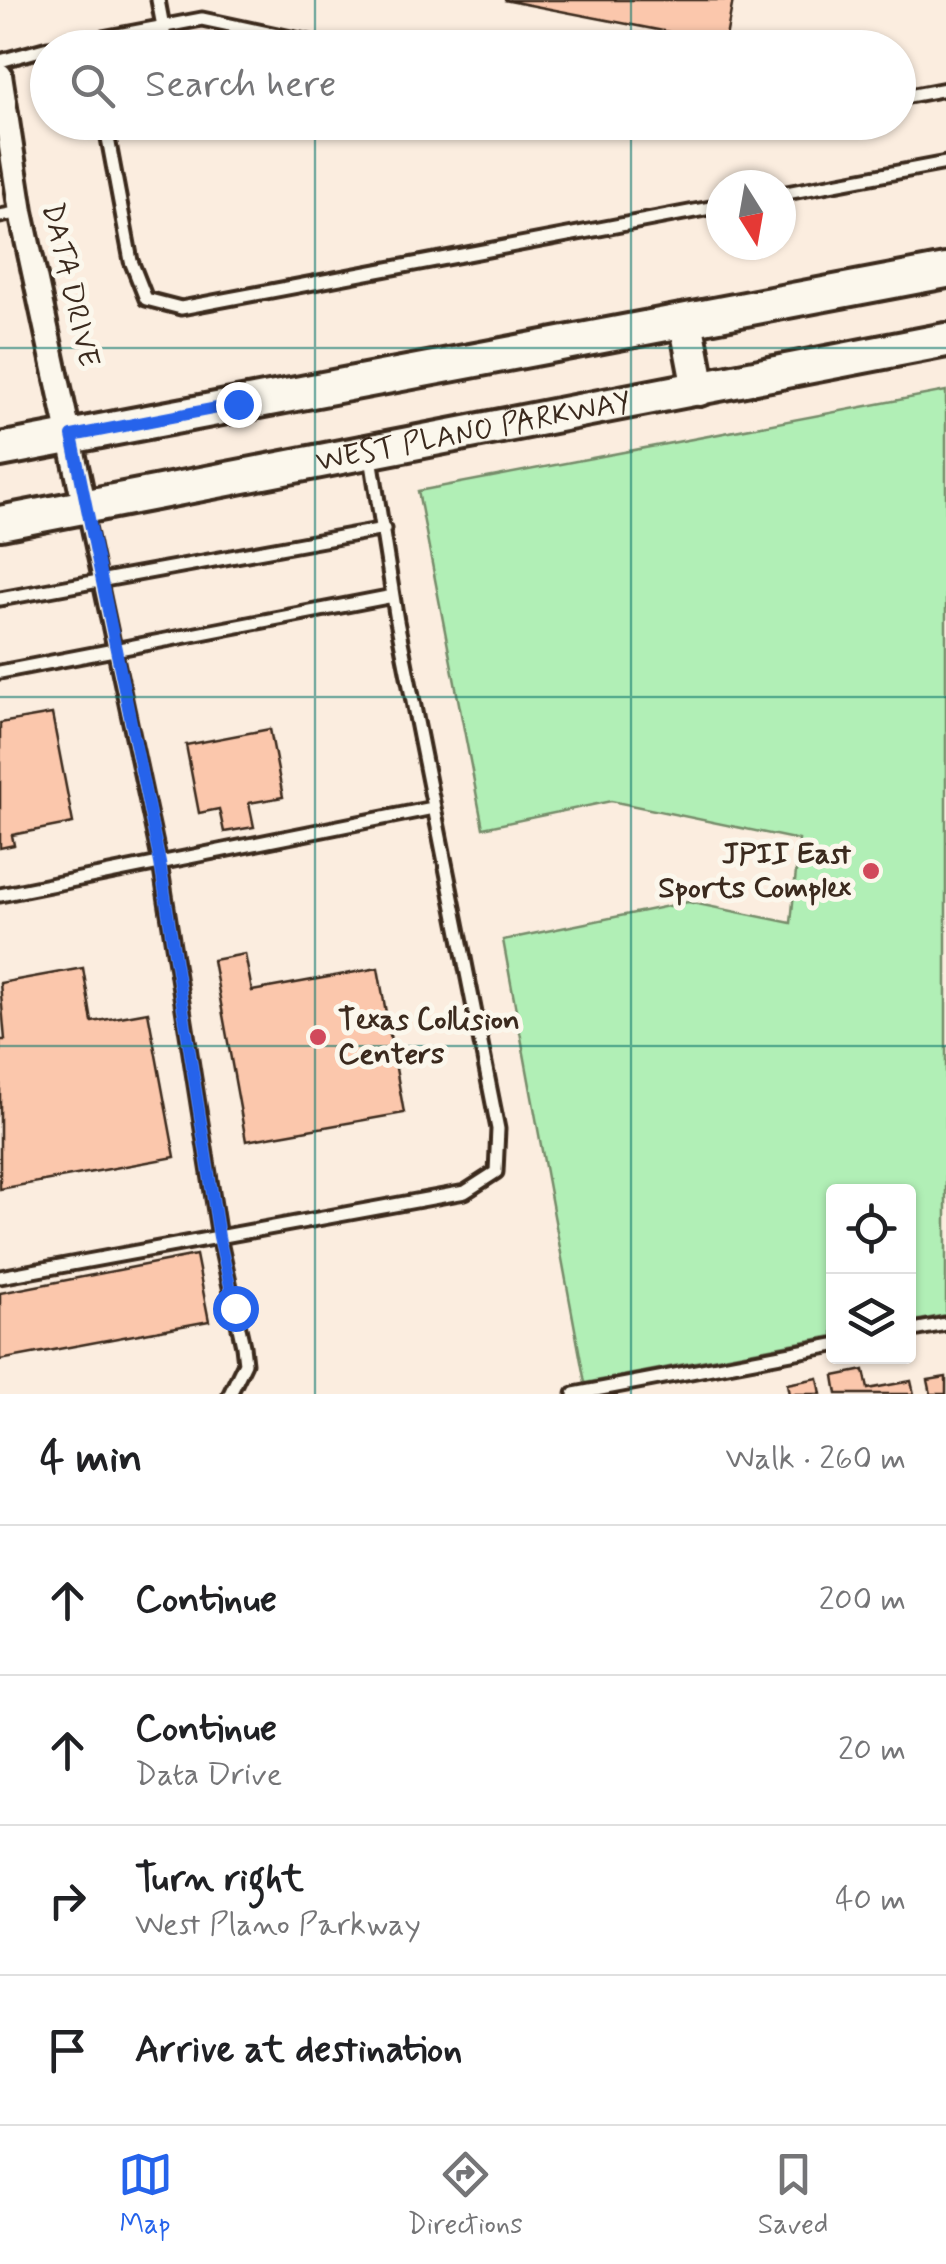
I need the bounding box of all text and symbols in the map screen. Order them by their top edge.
search box [30,30,916,140]
icon: search [65,58,120,113]
text: Search here [145,61,336,110]
north arrow [706,170,796,260]
street label: DATA DRIVE [32,199,108,371]
route end [216,382,262,428]
street label: WEST PLANO PARKWAY [312,382,634,481]
place label: JPII East Sports Complex [658,835,852,908]
marker: JPII East Sports Complex [860,860,882,882]
place label: Texas Collision Centers [338,1001,520,1074]
marker: Texas Collision Centers [307,1026,329,1048]
map controls [826,1184,916,1364]
button: locate [826,1184,916,1274]
button: layers [826,1274,916,1364]
route start [213,1286,259,1332]
text: 4 min [40,1432,142,1487]
text: Walk · 260 m [726,1438,906,1480]
icon: ahead [40,1573,95,1628]
text: Continue [135,1576,277,1625]
text: 200 m [819,1579,906,1621]
text: Continue [135,1705,277,1754]
icon: ahead [40,1723,95,1778]
text: 20 m [838,1729,906,1771]
text: Data Drive [135,1754,282,1796]
text: Turn right [135,1855,304,1904]
icon: right [40,1873,95,1928]
text: 40 m [835,1879,906,1921]
text: West Plano Parkway [135,1904,421,1946]
icon: arrive [40,2023,95,2078]
text: Arrive at destination [135,2026,462,2075]
tab: Map [118,2147,173,2244]
tab: Directions [408,2147,523,2244]
tab: Saved [758,2147,828,2244]

